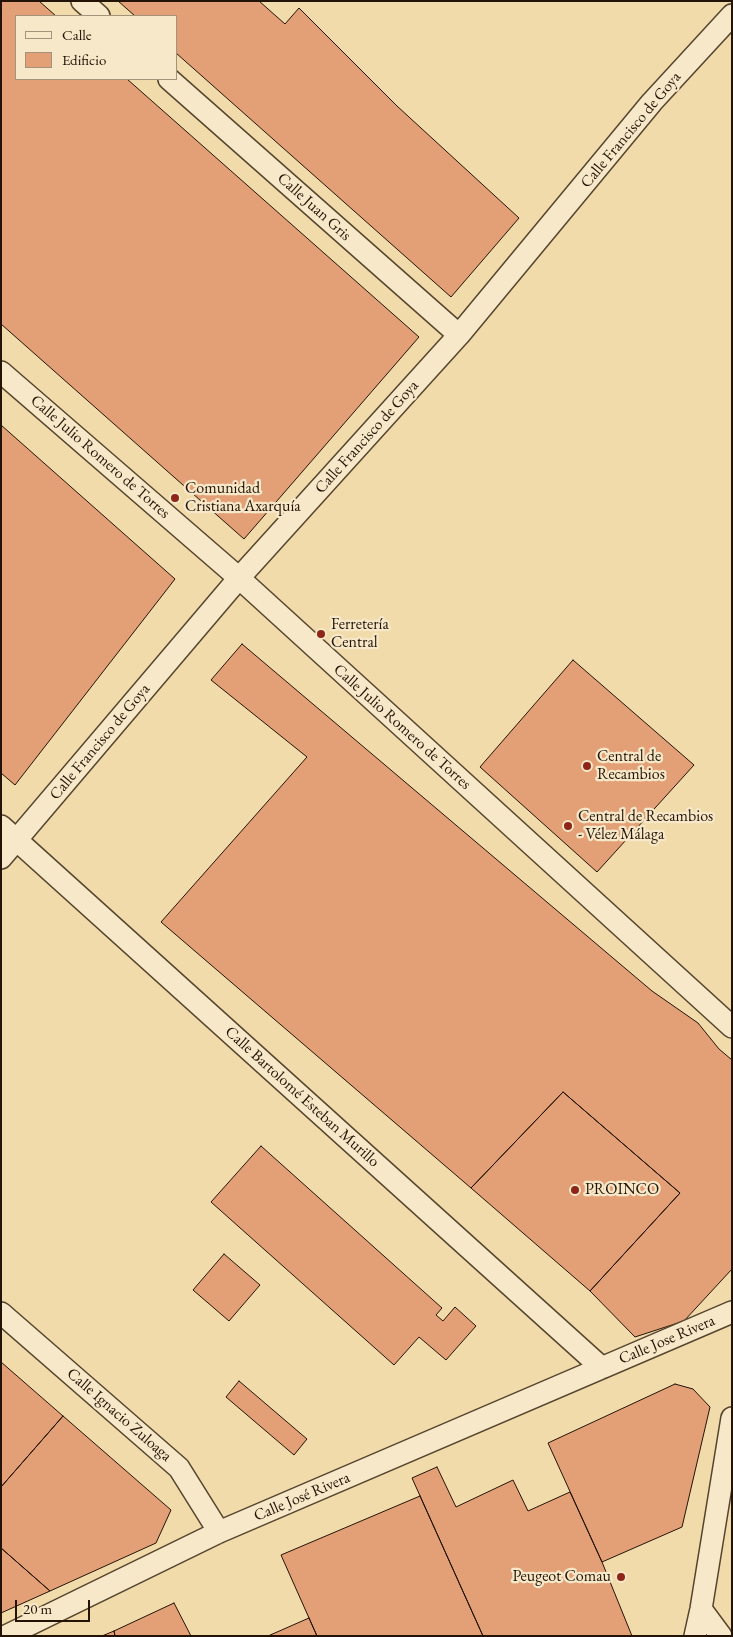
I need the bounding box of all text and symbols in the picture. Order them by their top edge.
legend [15,15,178,80]
text: Calle [62,25,92,44]
text: Edificio [62,50,106,69]
street label: Calle Francisco de Goya [577,68,685,192]
street label: Calle Juan Gris [273,169,355,245]
street label: Calle Francisco de Goya [311,376,423,498]
street label: Calle Julio Romero de Torres [26,391,174,523]
place label: Comunidad Cristiana Axarquía [185,479,301,517]
marker: Comunidad Cristiana Axarquía [169,492,181,504]
place label: Ferretería Central [331,615,389,653]
marker: Ferretería Central [315,628,327,640]
street label: Calle Julio Romero de Torres [329,660,475,794]
street label: Calle Francisco de Goya [46,680,154,804]
place label: Central de Recambios [597,747,665,785]
marker: Central de Recambios [581,760,593,772]
place label: Central de Recambios - Vélez Málaga [578,807,713,845]
marker: Central de Recambios - Vélez Málaga [562,820,574,832]
street label: Calle Bartolomé Esteban Murillo [221,1022,383,1172]
place label: PROINCO [585,1180,659,1200]
marker: PROINCO [569,1184,581,1196]
street label: Calle Jose Rivera [616,1311,718,1369]
street label: Calle Ignacio Zuloaga [63,1364,175,1466]
street label: Calle José Rivera [251,1468,353,1526]
place label: Peugeot Comau [513,1567,611,1587]
marker: Peugeot Comau [615,1571,627,1583]
scale bar [18,1590,92,1622]
text: 20 m [23,1599,52,1618]

